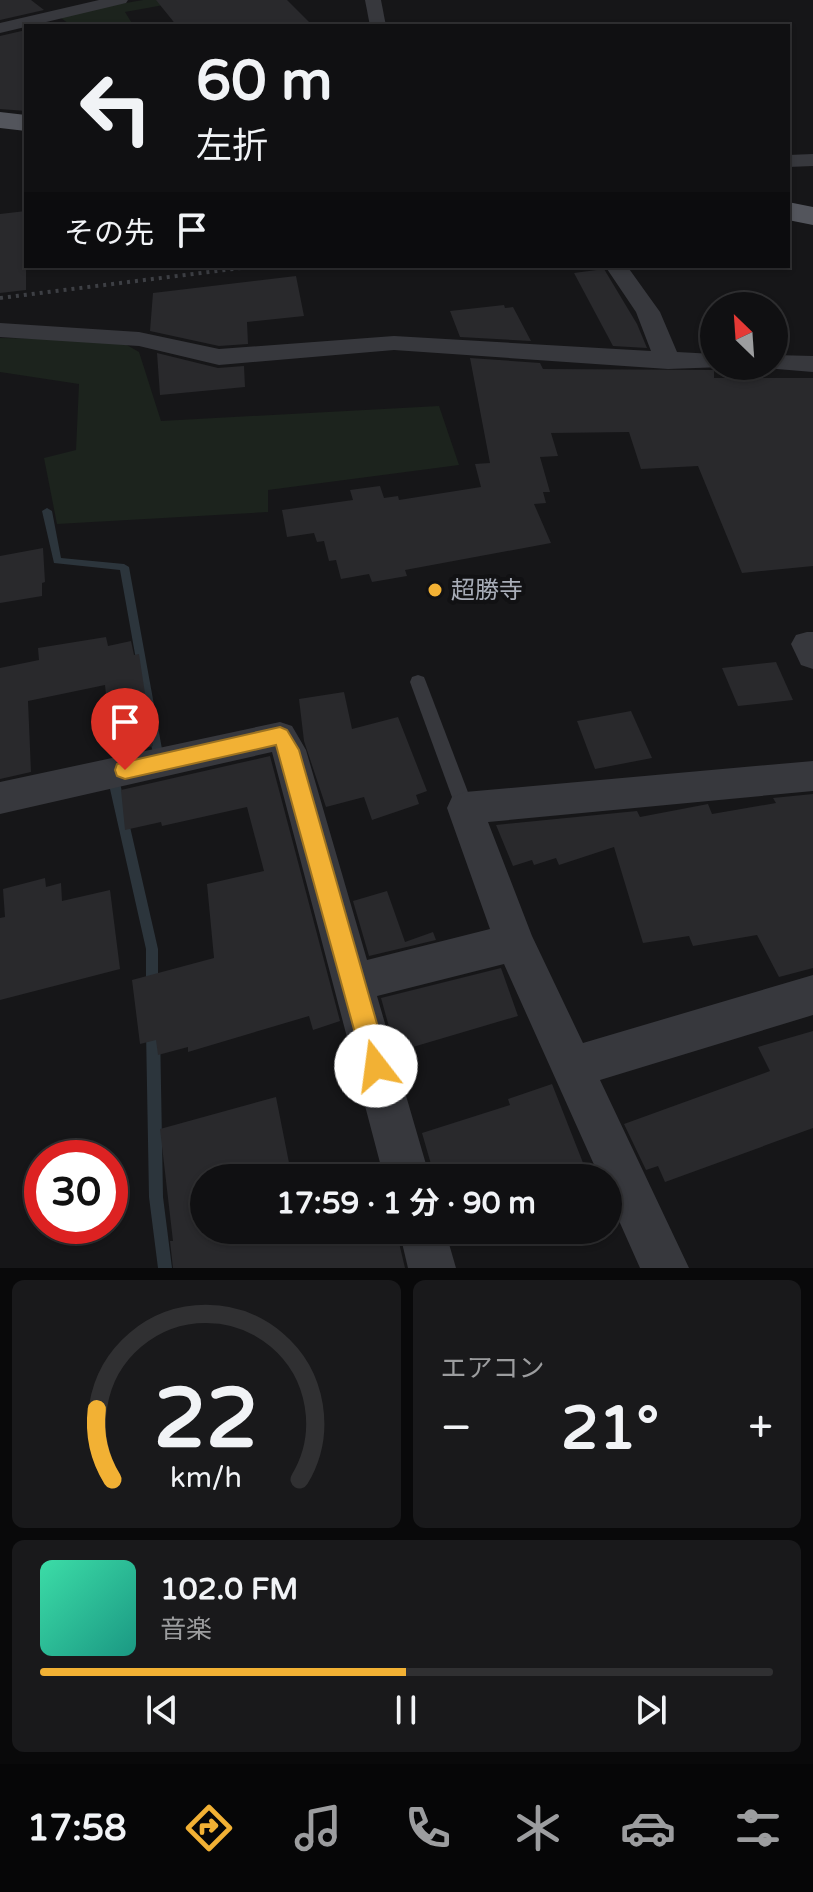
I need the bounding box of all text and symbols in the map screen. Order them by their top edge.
text: 60 m [196,48,332,115]
icon: left [64,56,168,160]
text: 左折 [196,125,268,168]
icon: arrive [170,208,214,252]
text: その先 [64,215,154,252]
north arrow [700,292,788,380]
map controls [700,292,788,380]
place label: 超勝寺 [451,576,523,605]
marker: 超勝寺 [426,581,444,599]
pin [91,688,159,770]
icon: arrive [103,700,147,744]
position arrow [334,1024,418,1108]
speed limit sign: 30 [24,1140,128,1244]
text: 17:59 · 1 分 · 90 m [276,1185,536,1222]
text: エアコン [441,1353,545,1384]
text: 22 [154,1370,258,1470]
text: 21° [561,1393,659,1465]
text: − [441,1402,472,1455]
text: + [748,1402,773,1455]
text: km/h [170,1461,242,1495]
text: 102.0 FM [160,1571,298,1608]
text: 音楽 [160,1614,212,1645]
icon: previous [140,1688,184,1732]
icon: pause [384,1688,428,1732]
icon: next [629,1688,673,1732]
icon: directions [181,1800,237,1856]
icon: music [290,1800,346,1856]
icon: phone [400,1800,456,1856]
icon: climate [510,1800,566,1856]
icon: car [620,1800,676,1856]
icon: filters [730,1800,786,1856]
text: 17:58 [27,1807,127,1850]

